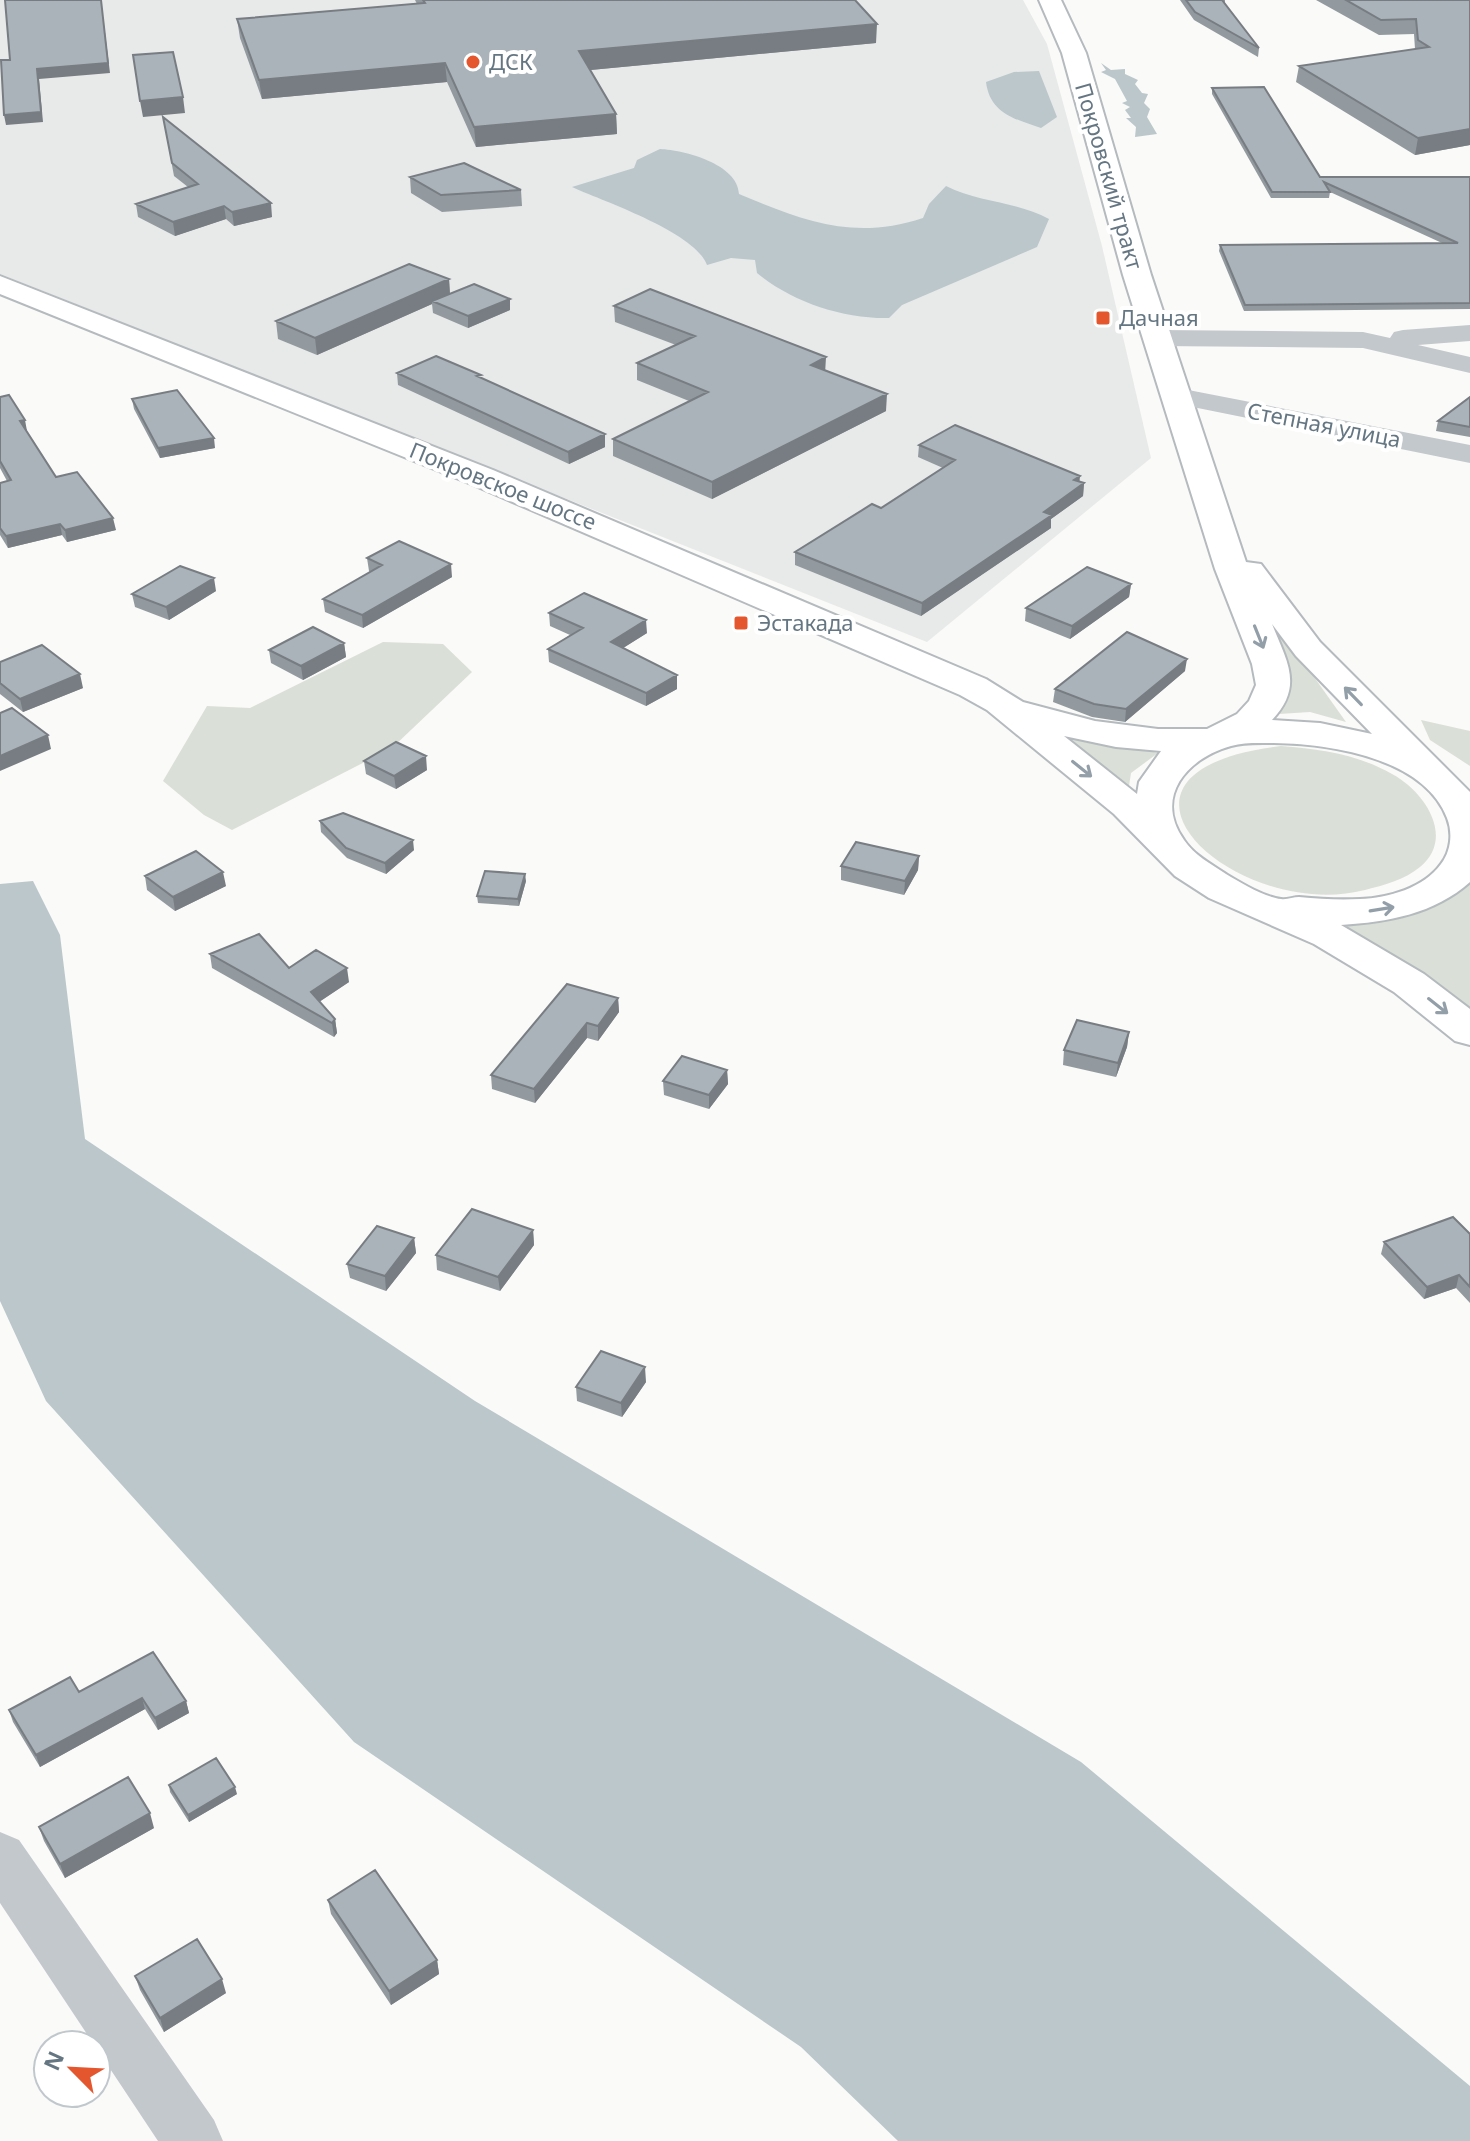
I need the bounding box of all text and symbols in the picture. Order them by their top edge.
place label: ДСК [489,46,533,76]
marker: ДСК [464,53,482,71]
street label: Покровский тракт [1069,79,1151,273]
place label: Дачная [1119,302,1199,332]
marker: Дачная [1094,309,1112,327]
street label: Степная улица [1245,394,1404,454]
street label: Покровское шоссе [406,434,601,536]
place label: Эстакада [757,607,854,637]
marker: Эстакада [732,614,750,632]
one-way arrow [1253,624,1267,649]
one-way arrow [1344,686,1363,706]
one-way arrow [1071,760,1092,778]
one-way arrow [1368,901,1394,916]
one-way arrow [1427,997,1448,1015]
north arrow [32,2029,112,2109]
text: N [35,2046,70,2075]

